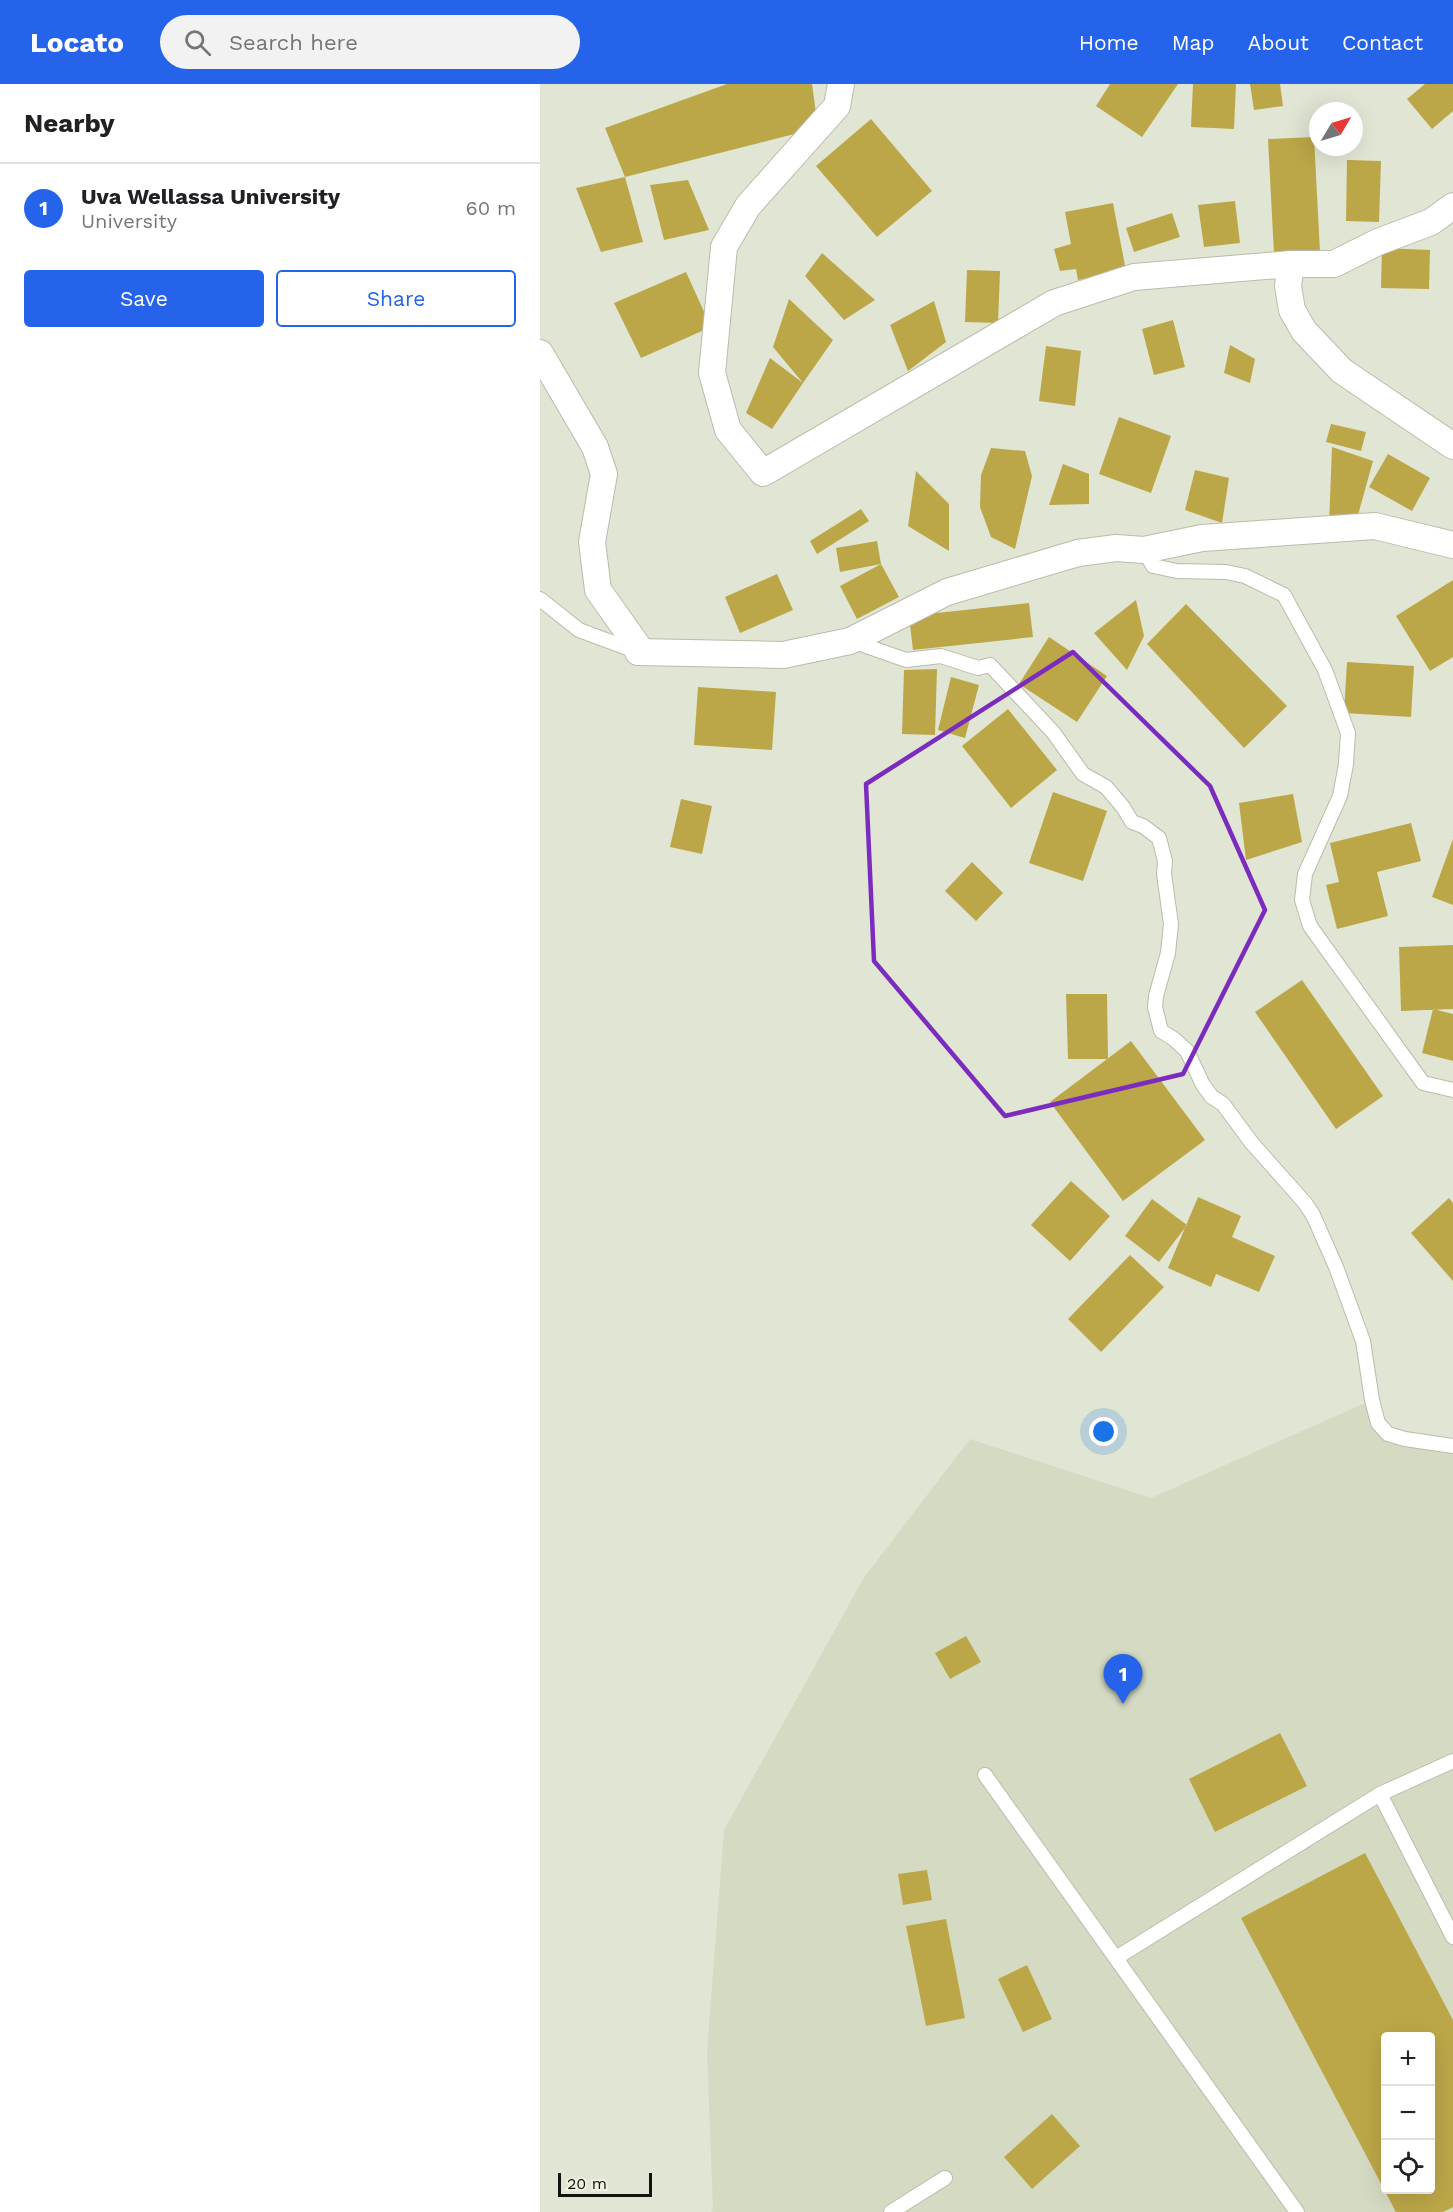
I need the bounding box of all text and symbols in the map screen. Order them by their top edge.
search box [160,15,580,69]
text: Locato [30,26,124,59]
icon: search [181,26,214,59]
text: Search here [229,30,358,55]
text: Home [1079,30,1139,55]
text: Map [1172,30,1215,55]
text: About [1248,30,1309,55]
text: Contact [1342,30,1423,55]
north arrow [1309,102,1363,156]
text: Nearby [24,108,115,138]
text: Uva Wellassa University [81,184,340,209]
text: 1 [39,196,48,220]
text: 60 m [466,196,516,220]
text: University [81,209,177,233]
button: Save [24,270,264,327]
button: Share [276,270,516,327]
your location [1089,1417,1118,1446]
pin: 1 [1104,1654,1142,1704]
map controls [1381,2032,1435,2194]
button: + [1381,2032,1435,2086]
button: − [1381,2086,1435,2140]
button: locate [1381,2140,1435,2194]
scale bar [558,2170,652,2198]
text: 20 m [567,2174,607,2193]

